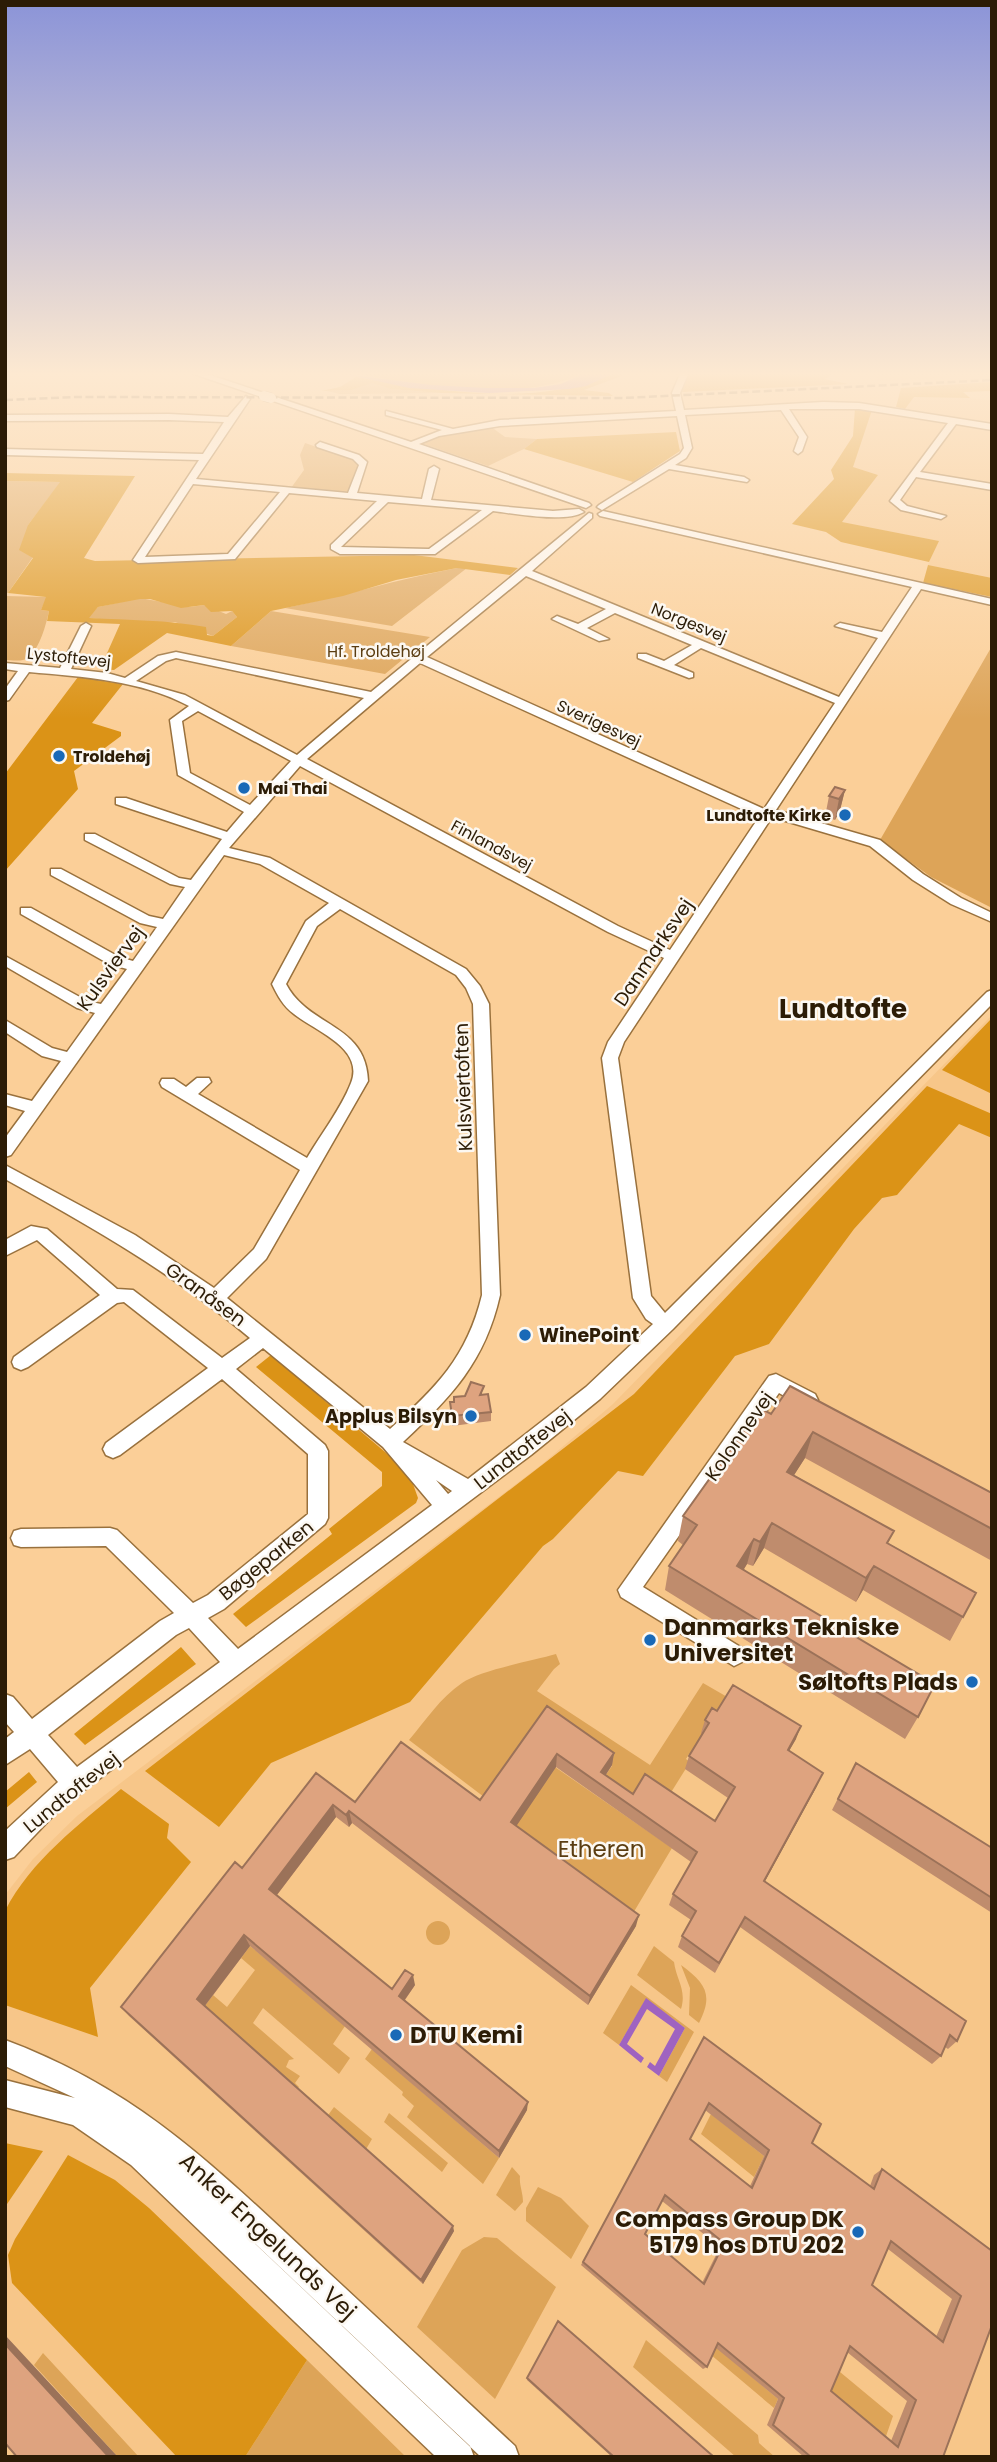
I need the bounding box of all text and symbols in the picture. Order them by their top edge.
street label: Norgesvej [648,597,730,648]
park label: Hf. Troldehøj [327,640,425,663]
street label: Lystoftevej [26,642,112,673]
street label: Sverigesvej [553,694,645,753]
place label: Troldehøj [73,745,151,768]
marker: Troldehøj [51,748,67,764]
place label: Mai Thai [258,777,328,800]
marker: Mai Thai [236,780,252,796]
place label: Lundtofte Kirke [706,804,831,827]
marker: Lundtofte Kirke [837,807,853,823]
street label: Finlandsvej [447,814,537,877]
street label: Danmarksvej [607,893,699,1012]
street label: Kulsviervej [70,920,151,1016]
district label: Lundtofte [779,991,907,1027]
street label: Kulsviertoften [448,1022,479,1152]
street label: Granåsen [160,1256,251,1333]
place label: WinePoint [539,1322,639,1349]
marker: WinePoint [517,1327,533,1343]
street label: Kolonnevej [699,1386,780,1486]
place label: Applus Bilsyn [325,1403,457,1430]
street label: Lundtoftevej [468,1403,577,1496]
marker: Applus Bilsyn [463,1408,479,1424]
street label: Bøgeparken [213,1514,319,1607]
place label: Danmarks Tekniske Universitet [664,1611,899,1669]
marker: Danmarks Tekniske Universitet [642,1632,658,1648]
place label: Søltofts Plads [798,1666,958,1698]
marker: Søltofts Plads [964,1674,980,1690]
street label: Lundtoftevej [18,1745,125,1840]
park label: Etheren [558,1833,644,1865]
place label: DTU Kemi [410,2019,523,2051]
marker: DTU Kemi [388,2027,404,2043]
street label: Anker Engelunds Vej [172,2145,364,2327]
place label: Compass Group DK 5179 hos DTU 202 [615,2203,844,2261]
marker: Compass Group DK 5179 hos DTU 202 [850,2224,866,2240]

